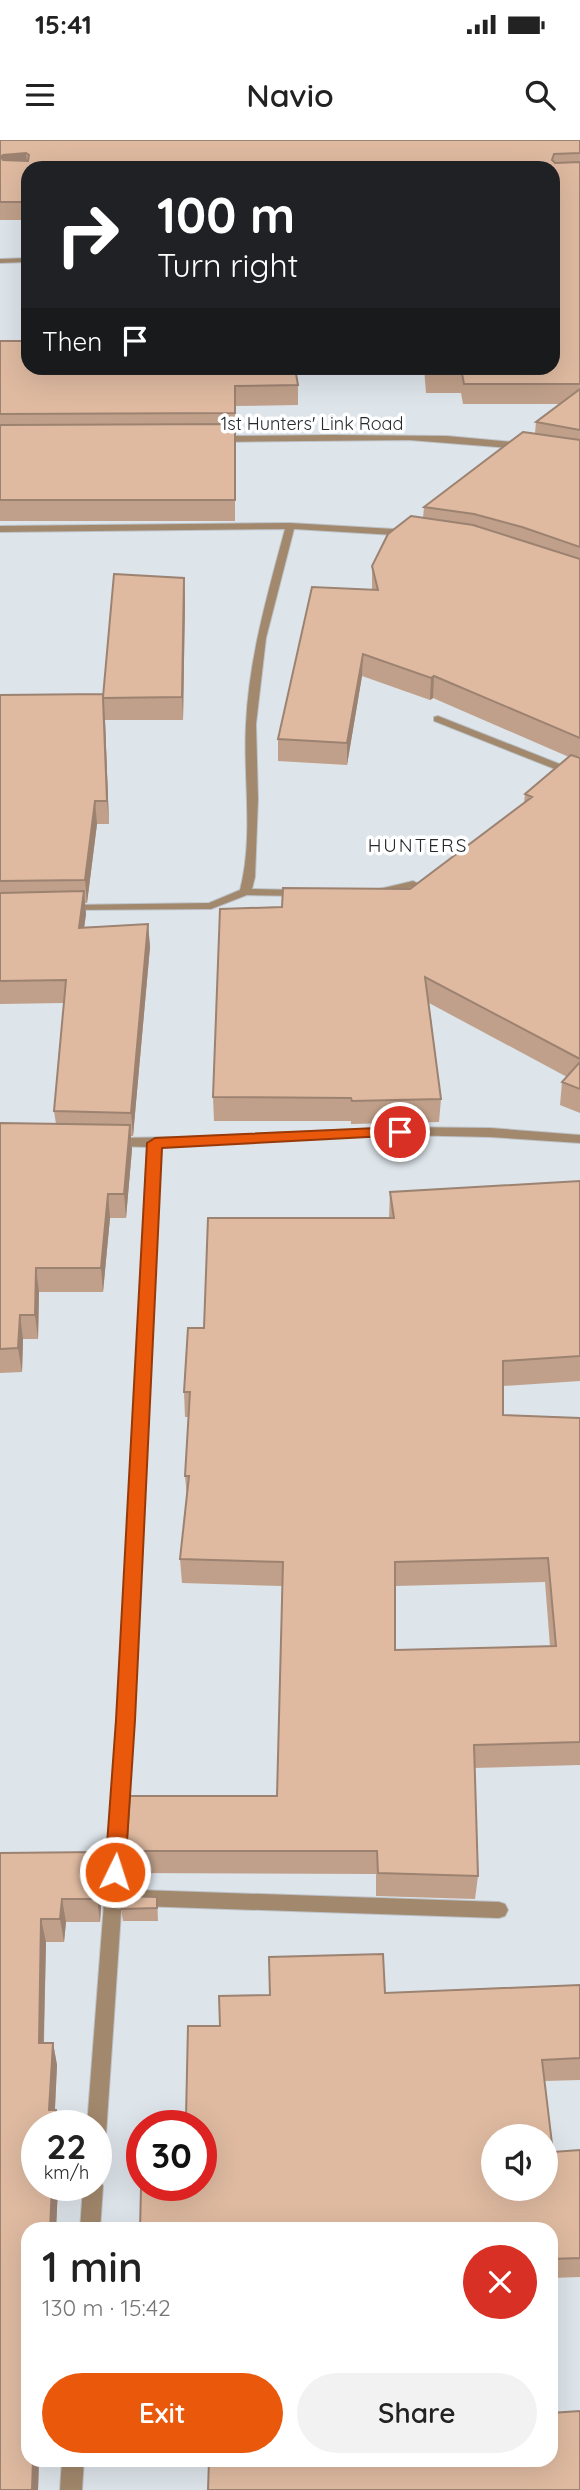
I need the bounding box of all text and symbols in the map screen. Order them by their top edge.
text: 15:41 [35,8,92,41]
text: Navio [246,75,334,115]
icon: menu [21,76,59,114]
icon: search [521,76,559,114]
text: 100 m [157,184,295,245]
icon: right [42,189,133,280]
text: Turn right [157,245,298,285]
icon: arrive [116,322,154,360]
text: Then [42,325,102,358]
street label: 1st Hunters' Link Road [221,412,403,435]
district label: HUNTERS [368,833,468,857]
pin [370,1102,430,1162]
icon: arrive [381,1113,419,1151]
position arrow [78,1835,152,1909]
speed limit sign: 30 [126,2110,217,2201]
text: 22 [47,2124,86,2168]
map controls [481,2124,558,2201]
button: sound [481,2124,558,2201]
text: km/h [44,2161,89,2184]
text: 1 min [42,2240,143,2293]
button: close [463,2245,537,2319]
text: 130 m · 15:42 [42,2293,171,2322]
button: Exit [42,2373,283,2453]
button: Share [297,2373,537,2453]

